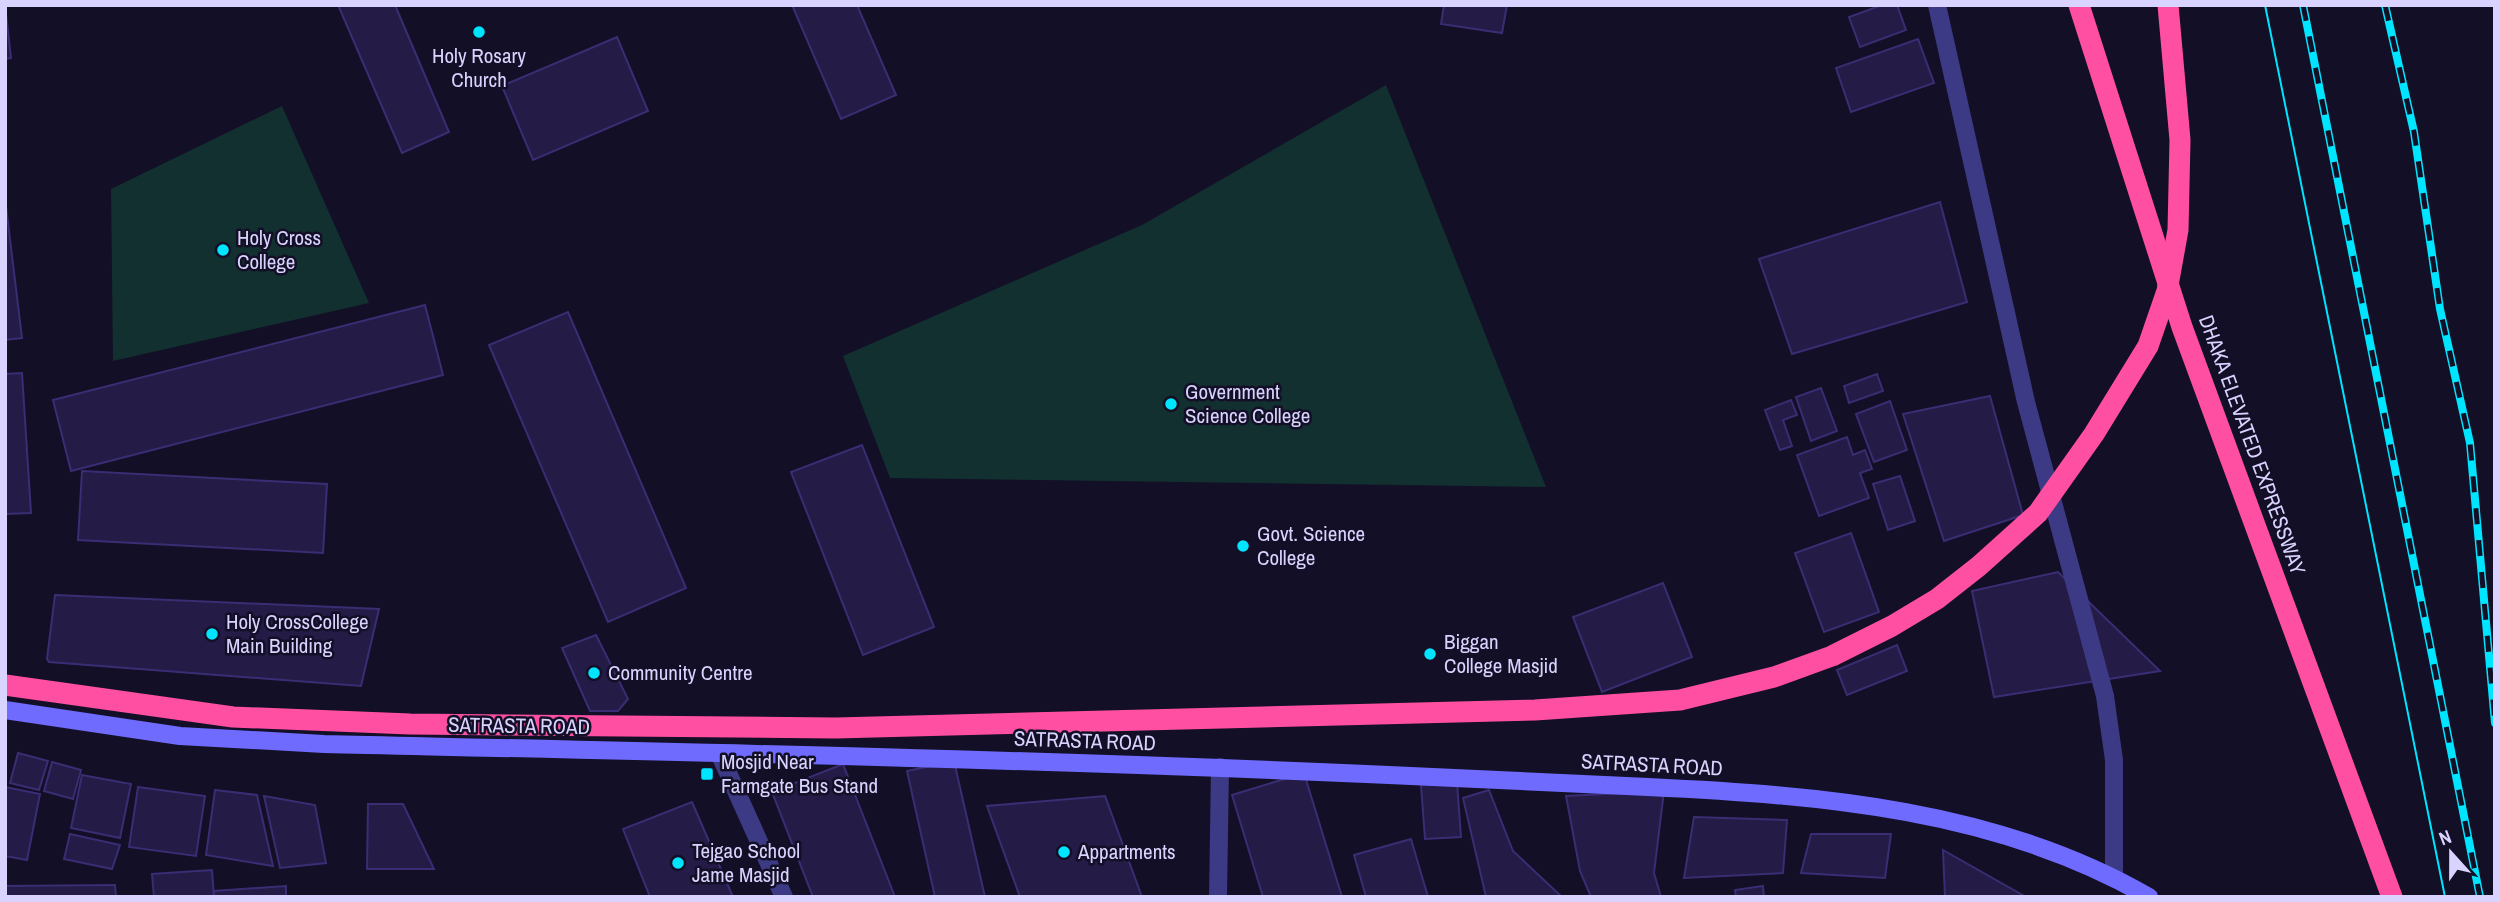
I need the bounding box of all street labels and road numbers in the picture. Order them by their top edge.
street label: DHAKA ELEVATED EXPRESSWAY [2192,311,2313,579]
street label: SATRASTA ROAD [448,710,590,741]
street label: SATRASTA ROAD [1014,724,1156,757]
street label: SATRASTA ROAD [1580,746,1724,783]

